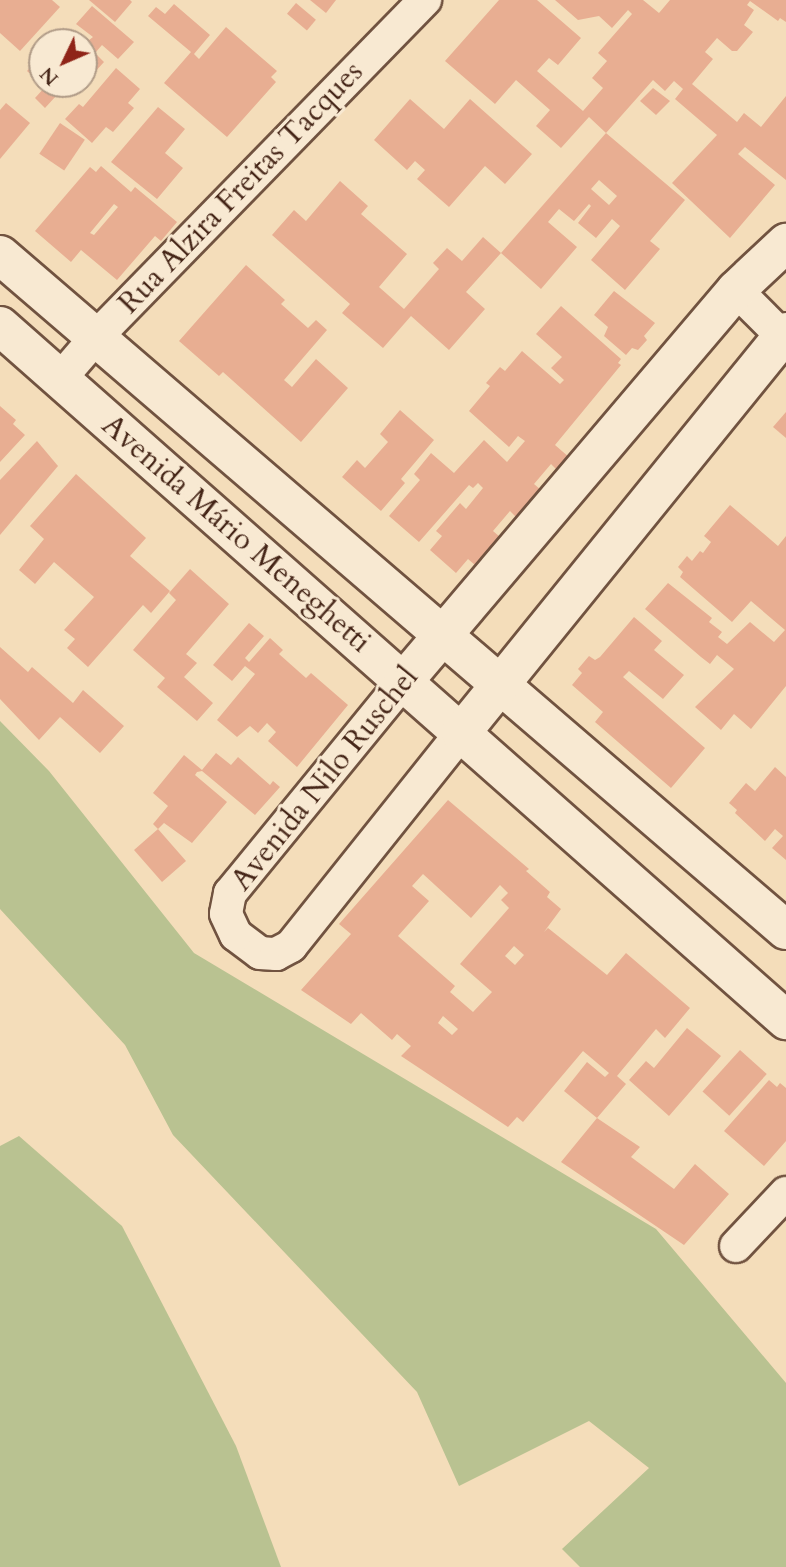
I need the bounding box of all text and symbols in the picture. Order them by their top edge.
north arrow [28,28,98,98]
street label: Rua Alzira Freitas Tacques [111,54,371,322]
text: N [34,61,64,91]
street label: Avenida Mário Meneghetti [94,407,378,661]
street label: Avenida Nilo Ruschel [224,660,426,898]

